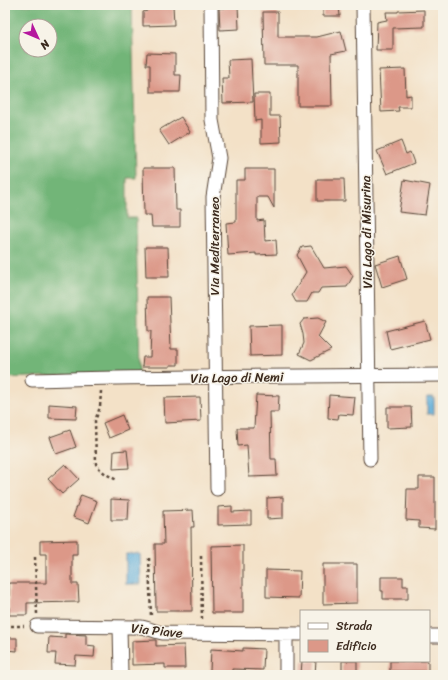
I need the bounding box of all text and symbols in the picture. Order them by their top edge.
north arrow [18,18,58,58]
text: N [35,35,55,54]
street label: Via Lago di Misurina [354,175,379,289]
street label: Via Mediterraneo [203,196,226,295]
street label: Via Lago di Nemi [190,365,284,390]
legend [300,610,430,662]
text: Strada [336,615,373,637]
street label: Via Piave [130,616,184,645]
text: Edificio [336,635,376,657]

